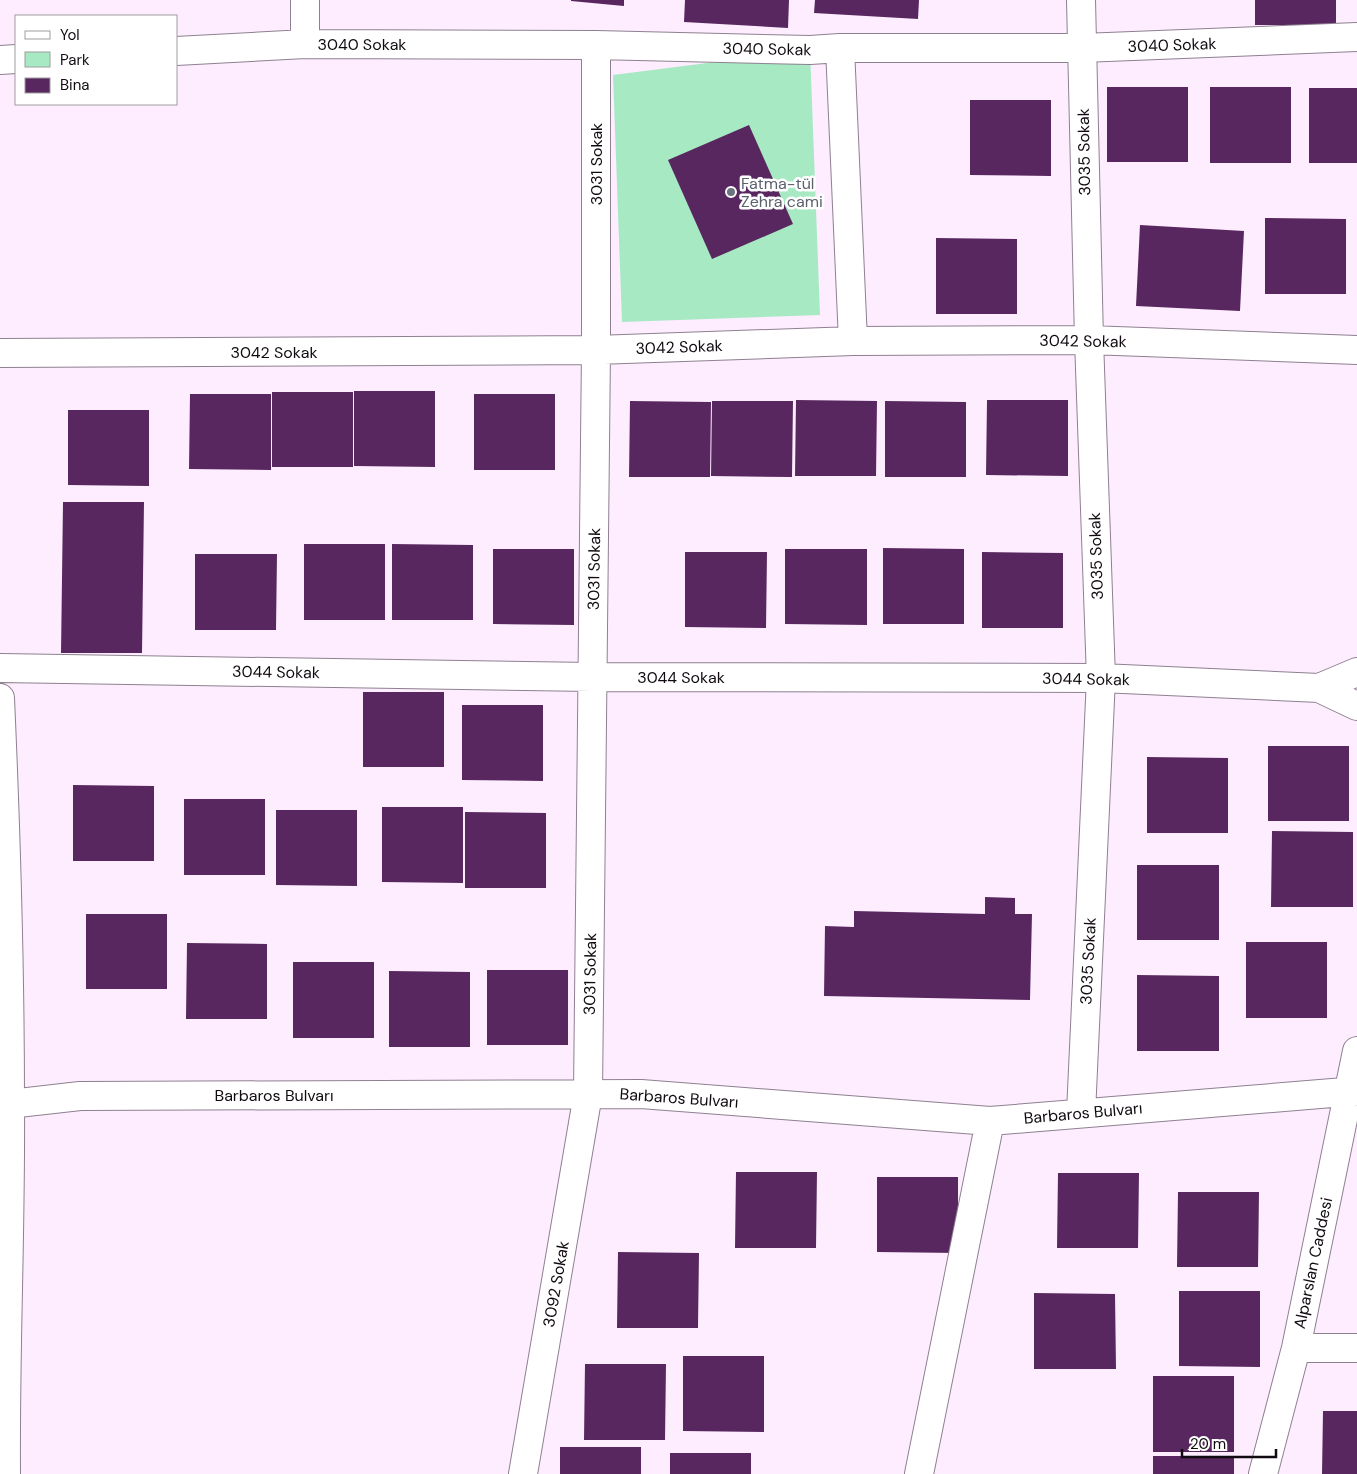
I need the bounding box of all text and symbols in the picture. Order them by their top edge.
legend [15,15,178,105]
text: Yol [60,25,80,45]
street label: 3040 Sokak [1127,33,1217,57]
street label: 3040 Sokak [318,34,406,55]
street label: 3040 Sokak [722,38,812,60]
text: Park [60,50,90,70]
text: Bina [60,75,89,95]
street label: 3035 Sokak [1073,108,1095,196]
street label: 3031 Sokak [586,123,607,205]
place label: Fatma-tül Zehra cami [741,173,823,212]
marker: Fatma-tül Zehra cami [725,186,737,198]
street label: 3042 Sokak [1039,330,1127,352]
street label: 3042 Sokak [635,335,723,359]
street label: 3042 Sokak [230,342,318,363]
street label: 3035 Sokak [1084,512,1108,600]
street label: 3031 Sokak [583,528,605,610]
street label: 3044 Sokak [232,661,320,683]
street label: 3044 Sokak [637,667,725,688]
street label: 3044 Sokak [1042,668,1130,690]
street label: 3035 Sokak [1075,917,1101,1005]
street label: 3031 Sokak [579,933,601,1015]
street label: Barbaros Bulvarı [619,1083,739,1113]
street label: Barbaros Bulvarı [215,1085,334,1106]
street label: Barbaros Bulvarı [1023,1097,1143,1129]
street label: Alparslan Caddesi [1289,1195,1337,1331]
street label: 3092 Sokak [538,1239,574,1329]
scale bar [1182,1426,1276,1458]
text: 20 m [1190,1434,1226,1454]

